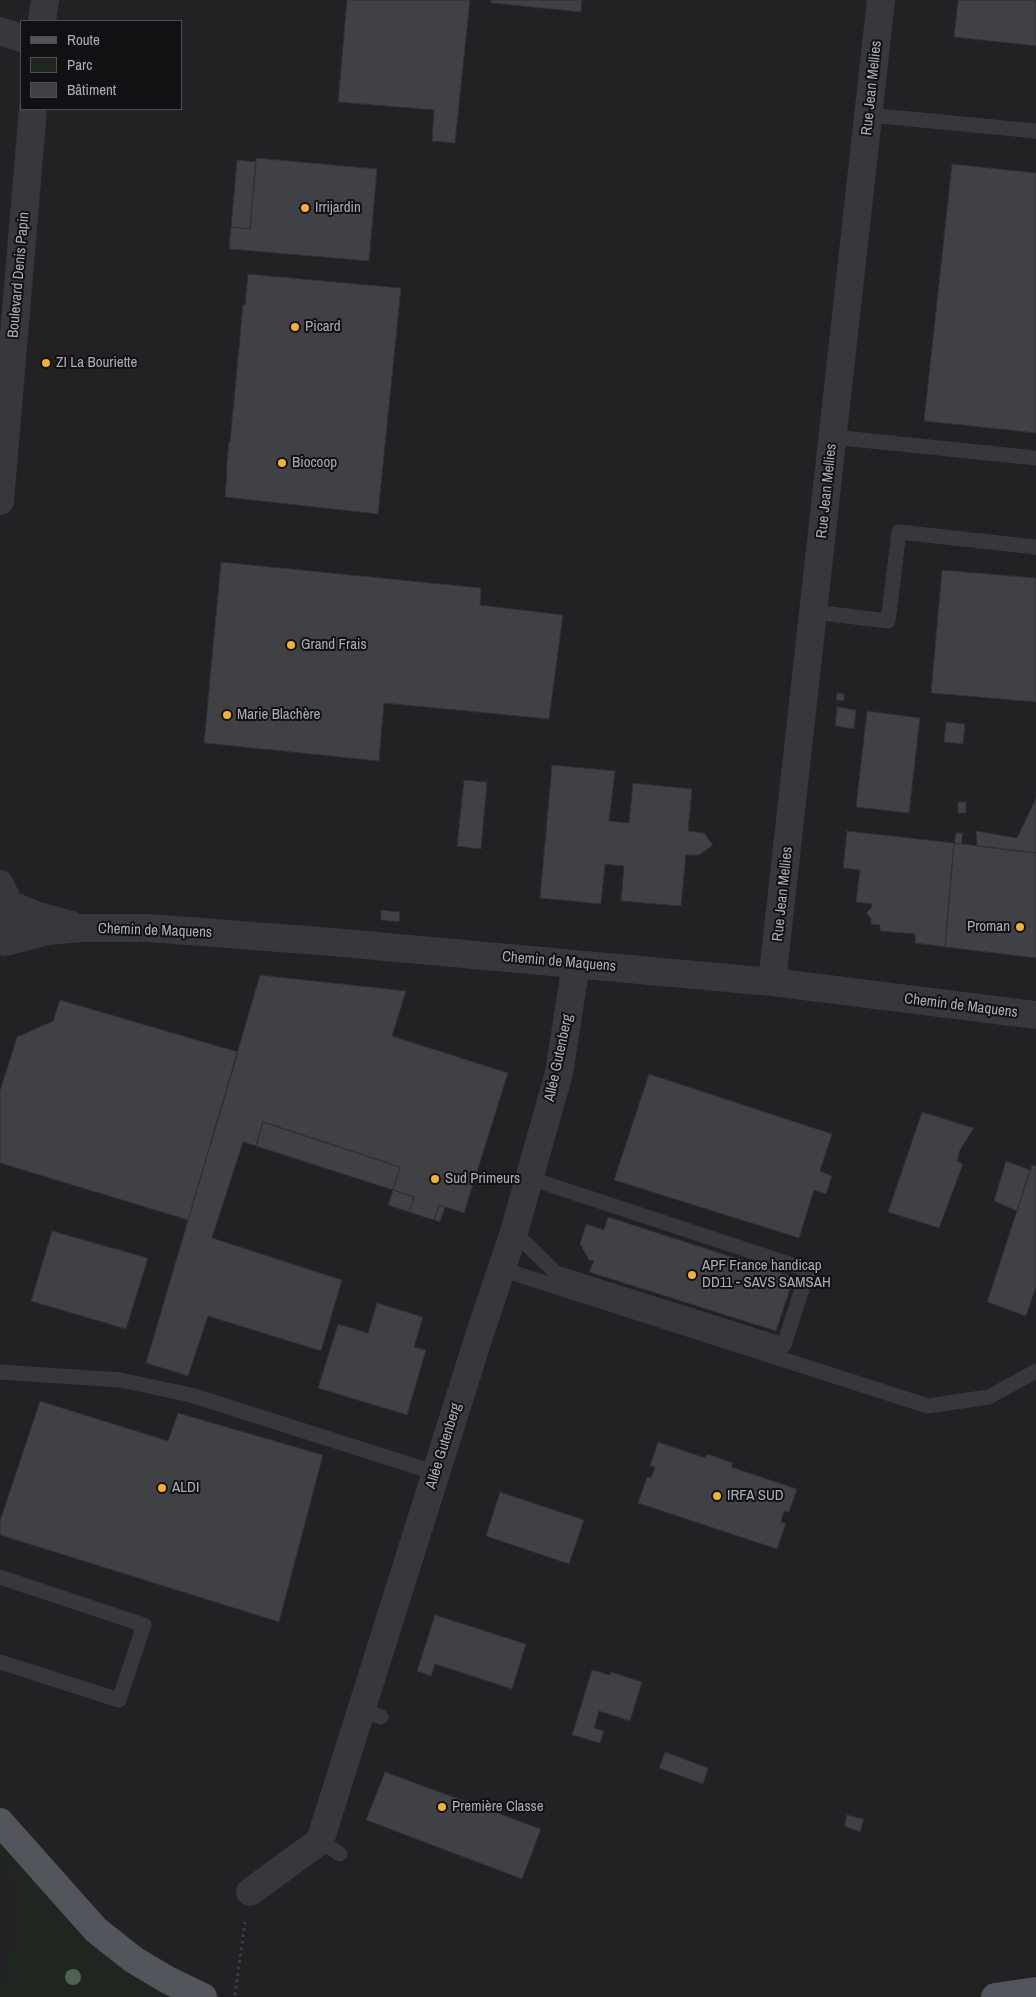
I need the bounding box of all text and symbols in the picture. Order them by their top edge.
legend [20,20,182,110]
text: Route [67,29,100,50]
street label: Rue Jean Mellies [858,40,886,136]
text: Parc [67,54,92,75]
text: Bâtiment [67,79,116,100]
place label: Irrijardin [315,199,361,217]
marker: Irrijardin [299,202,311,214]
street label: Boulevard Denis Papin [5,211,33,339]
place label: Picard [305,318,341,336]
marker: Picard [289,321,301,333]
place label: ZI La Bouriette [56,354,137,372]
marker: ZI La Bouriette [40,357,52,369]
street label: Rue Jean Mellies [813,443,841,539]
place label: Biocoop [292,454,337,472]
marker: Biocoop [276,457,288,469]
place label: Grand Frais [301,636,367,654]
marker: Grand Frais [285,639,297,651]
place label: Marie Blachère [237,706,320,724]
marker: Marie Blachère [221,709,233,721]
street label: Rue Jean Mellies [769,846,797,942]
place label: Proman [967,918,1010,936]
street label: Chemin de Maquens [98,920,212,942]
marker: Proman [1014,921,1026,933]
street label: Chemin de Maquens [501,948,617,976]
street label: Chemin de Maquens [903,990,1019,1022]
street label: Allée Gutenberg [541,1013,577,1103]
place label: Sud Primeurs [445,1170,520,1188]
marker: Sud Primeurs [429,1173,441,1185]
place label: APF France handicap DD11 - SAVS SAMSAH [702,1257,831,1292]
marker: APF France handicap DD11 - SAVS SAMSAH [686,1269,698,1281]
street label: Allée Gutenberg [422,1401,466,1491]
place label: ALDI [172,1479,199,1497]
marker: ALDI [156,1482,168,1494]
place label: IRFA SUD [727,1487,784,1505]
marker: IRFA SUD [711,1490,723,1502]
place label: Première Classe [452,1798,544,1816]
marker: Première Classe [436,1801,448,1813]

